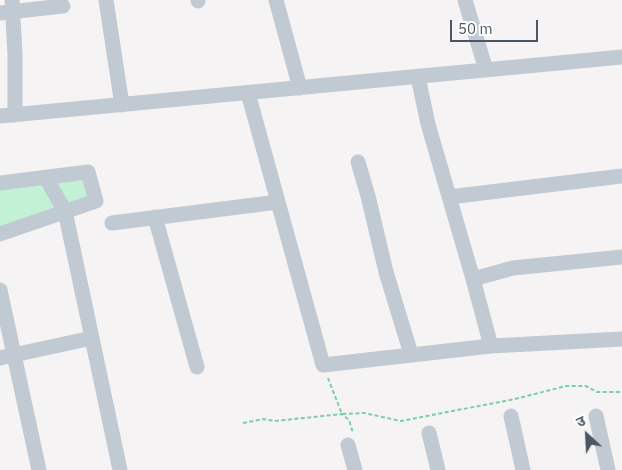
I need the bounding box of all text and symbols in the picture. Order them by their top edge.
scale bar [452,10,540,42]
text: 50 m [458,19,493,38]
north arrow [562,410,612,460]
text: उ [573,412,588,431]

